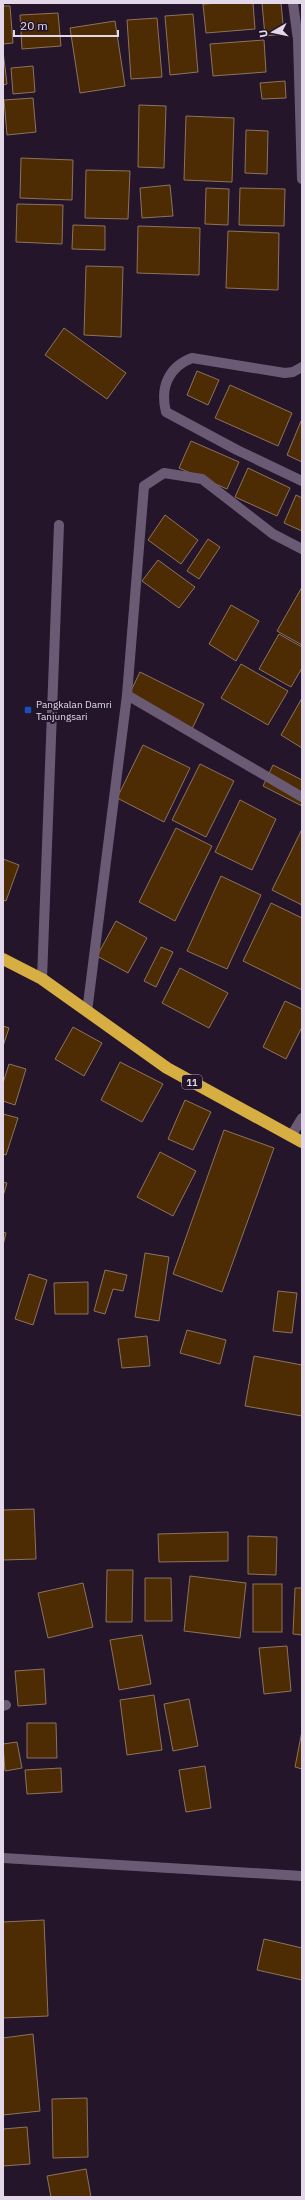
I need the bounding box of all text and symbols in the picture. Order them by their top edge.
scale bar [14,12,118,38]
north arrow [253,12,293,52]
text: 20 m [20,18,48,33]
text: U [256,29,271,38]
place label: Pangkalan Damri Tanjungsari [36,698,112,723]
marker: Pangkalan Damri Tanjungsari [23,705,33,715]
road number: 11 [182,1075,202,1089]

